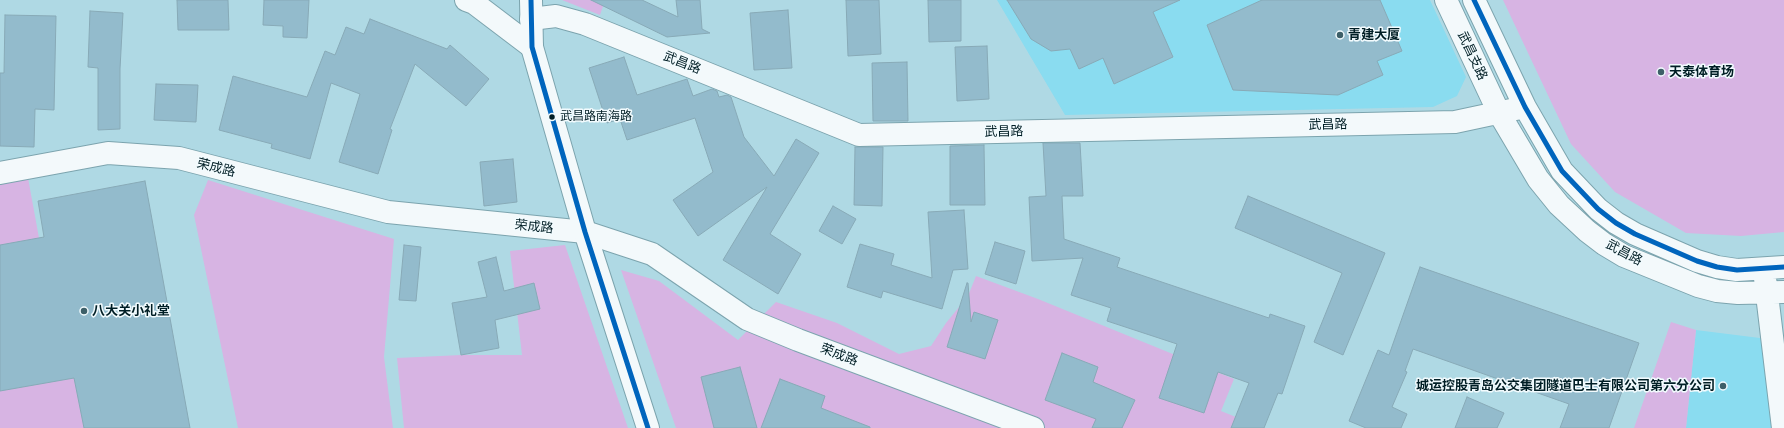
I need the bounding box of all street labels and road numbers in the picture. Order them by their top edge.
street label: 武昌支路 [1454,29,1490,83]
street label: 武昌路 [661,48,703,78]
street label: 武昌路 [1308,117,1348,133]
street label: 武昌路 [984,124,1024,140]
street label: 荣成路 [195,156,237,180]
street label: 荣成路 [514,217,554,237]
street label: 武昌路 [1603,237,1645,269]
street label: 荣成路 [818,341,860,369]

